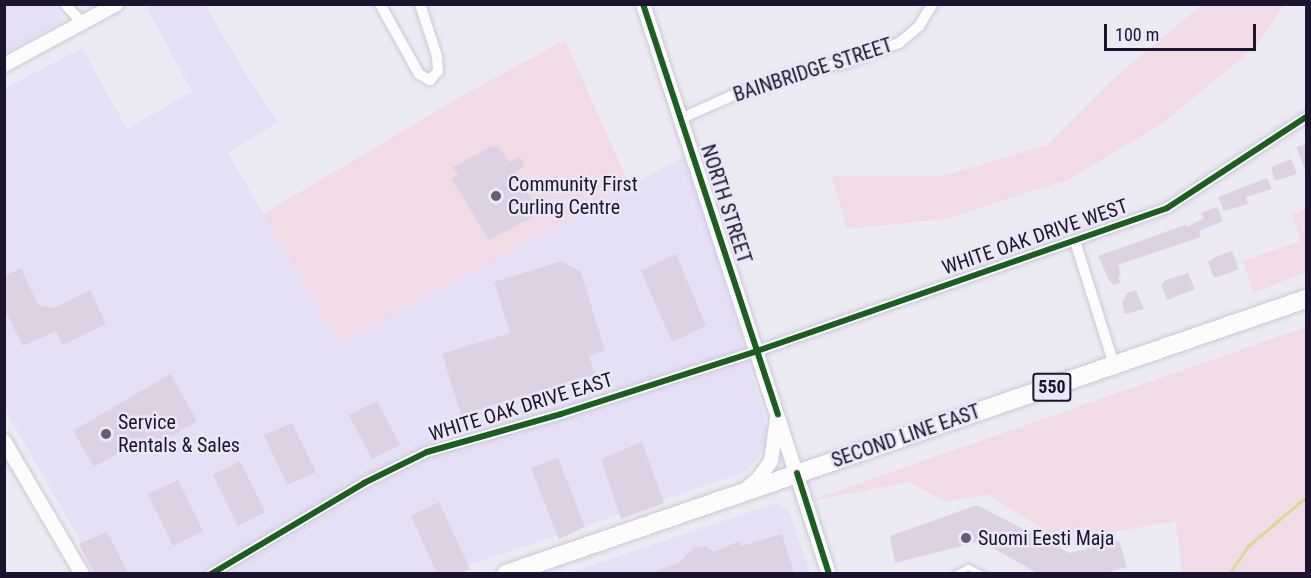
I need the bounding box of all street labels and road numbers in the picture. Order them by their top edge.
street label: BAINBRIDGE STREET [730,33,896,107]
street label: NORTH STREET [696,142,756,266]
street label: WHITE OAK DRIVE WEST [939,194,1131,280]
street label: WHITE OAK DRIVE EAST [426,368,616,446]
road number: 550 [1031,372,1073,402]
street label: SECOND LINE EAST [828,399,984,473]

